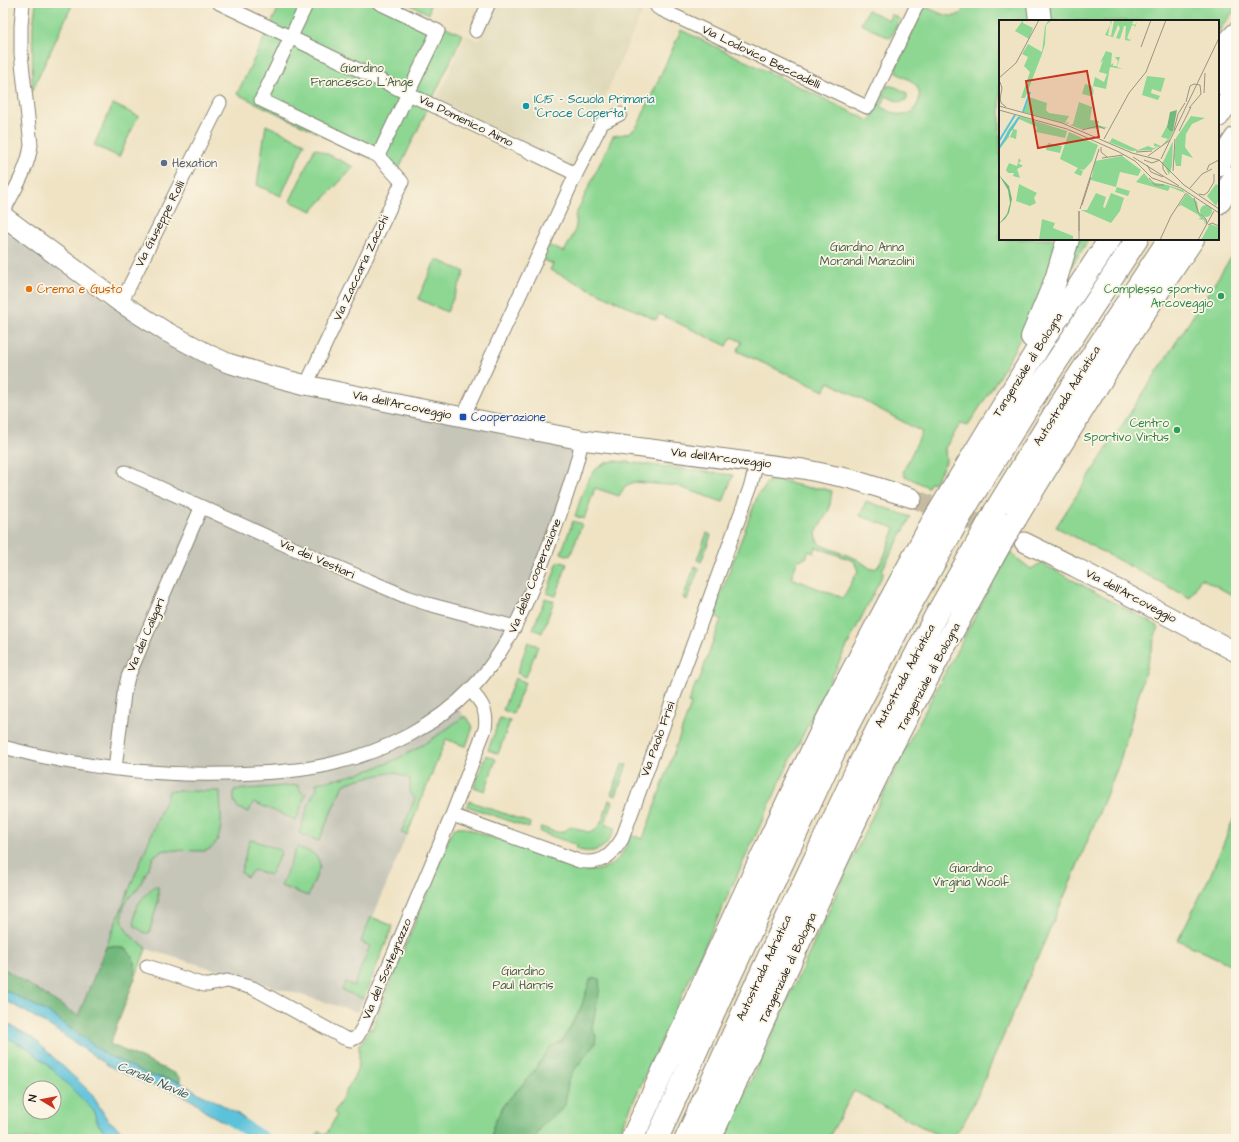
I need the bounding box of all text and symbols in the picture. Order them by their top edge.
inset map [999,20,1219,240]
street label: Via Lodovico Beccadelli [699,21,823,93]
park label: Giardino Francesco L'Ange [311,60,414,92]
street label: Via Domenico Aimo [416,91,516,151]
place label: IC15 - Scuola Primaria "Croce Coperta" [534,91,655,122]
marker: IC15 - Scuola Primaria "Croce Coperta" [521,101,531,111]
place label: Hexation [172,155,217,172]
marker: Hexation [159,158,169,168]
street label: Via Giuseppe Rolli [131,178,189,270]
street label: Via Zaccaria Zacchi [329,212,393,324]
park label: Giardino Anna Morandi Manzolini [820,239,914,270]
place label: Crema e Gusto [37,281,122,298]
place label: Complesso sportivo Arcoveggio [1104,281,1213,313]
marker: Crema e Gusto [24,284,34,294]
marker: Complesso sportivo Arcoveggio [1216,291,1226,301]
street label: Tangenziale di Bologna [989,309,1068,421]
street label: Autostrada Adriatica [1029,343,1105,449]
street label: Via dell'Arcoveggio [351,386,453,425]
place label: Cooperazione [471,409,546,426]
marker: Cooperazione [458,412,468,422]
place label: Centro Sportivo Virtus [1084,415,1169,446]
marker: Centro Sportivo Virtus [1172,425,1182,435]
street label: Via dell'Arcoveggio [670,443,772,474]
street label: Via della Cooperazione [504,516,566,636]
street label: Via dei Vestiari [277,535,358,583]
street label: Via dell'Arcoveggio [1082,565,1180,628]
street label: Via dei Caligari [123,595,170,675]
street label: Tangenziale di Bologna [893,620,966,735]
street label: Autostrada Adriatica [871,621,939,731]
street label: Via Paolo Frisi [637,699,680,779]
park label: Giardino Virginia Woolf [933,860,1010,892]
street label: Tangenziale di Bologna [755,910,822,1027]
street label: Autostrada Adriatica [732,912,796,1024]
street label: Via del Sostegnazzo [358,916,417,1023]
park label: Giardino Paul Harris [493,963,554,994]
water label: Canale Navile [115,1057,192,1103]
north arrow [22,1080,62,1120]
text: N [25,1094,41,1103]

